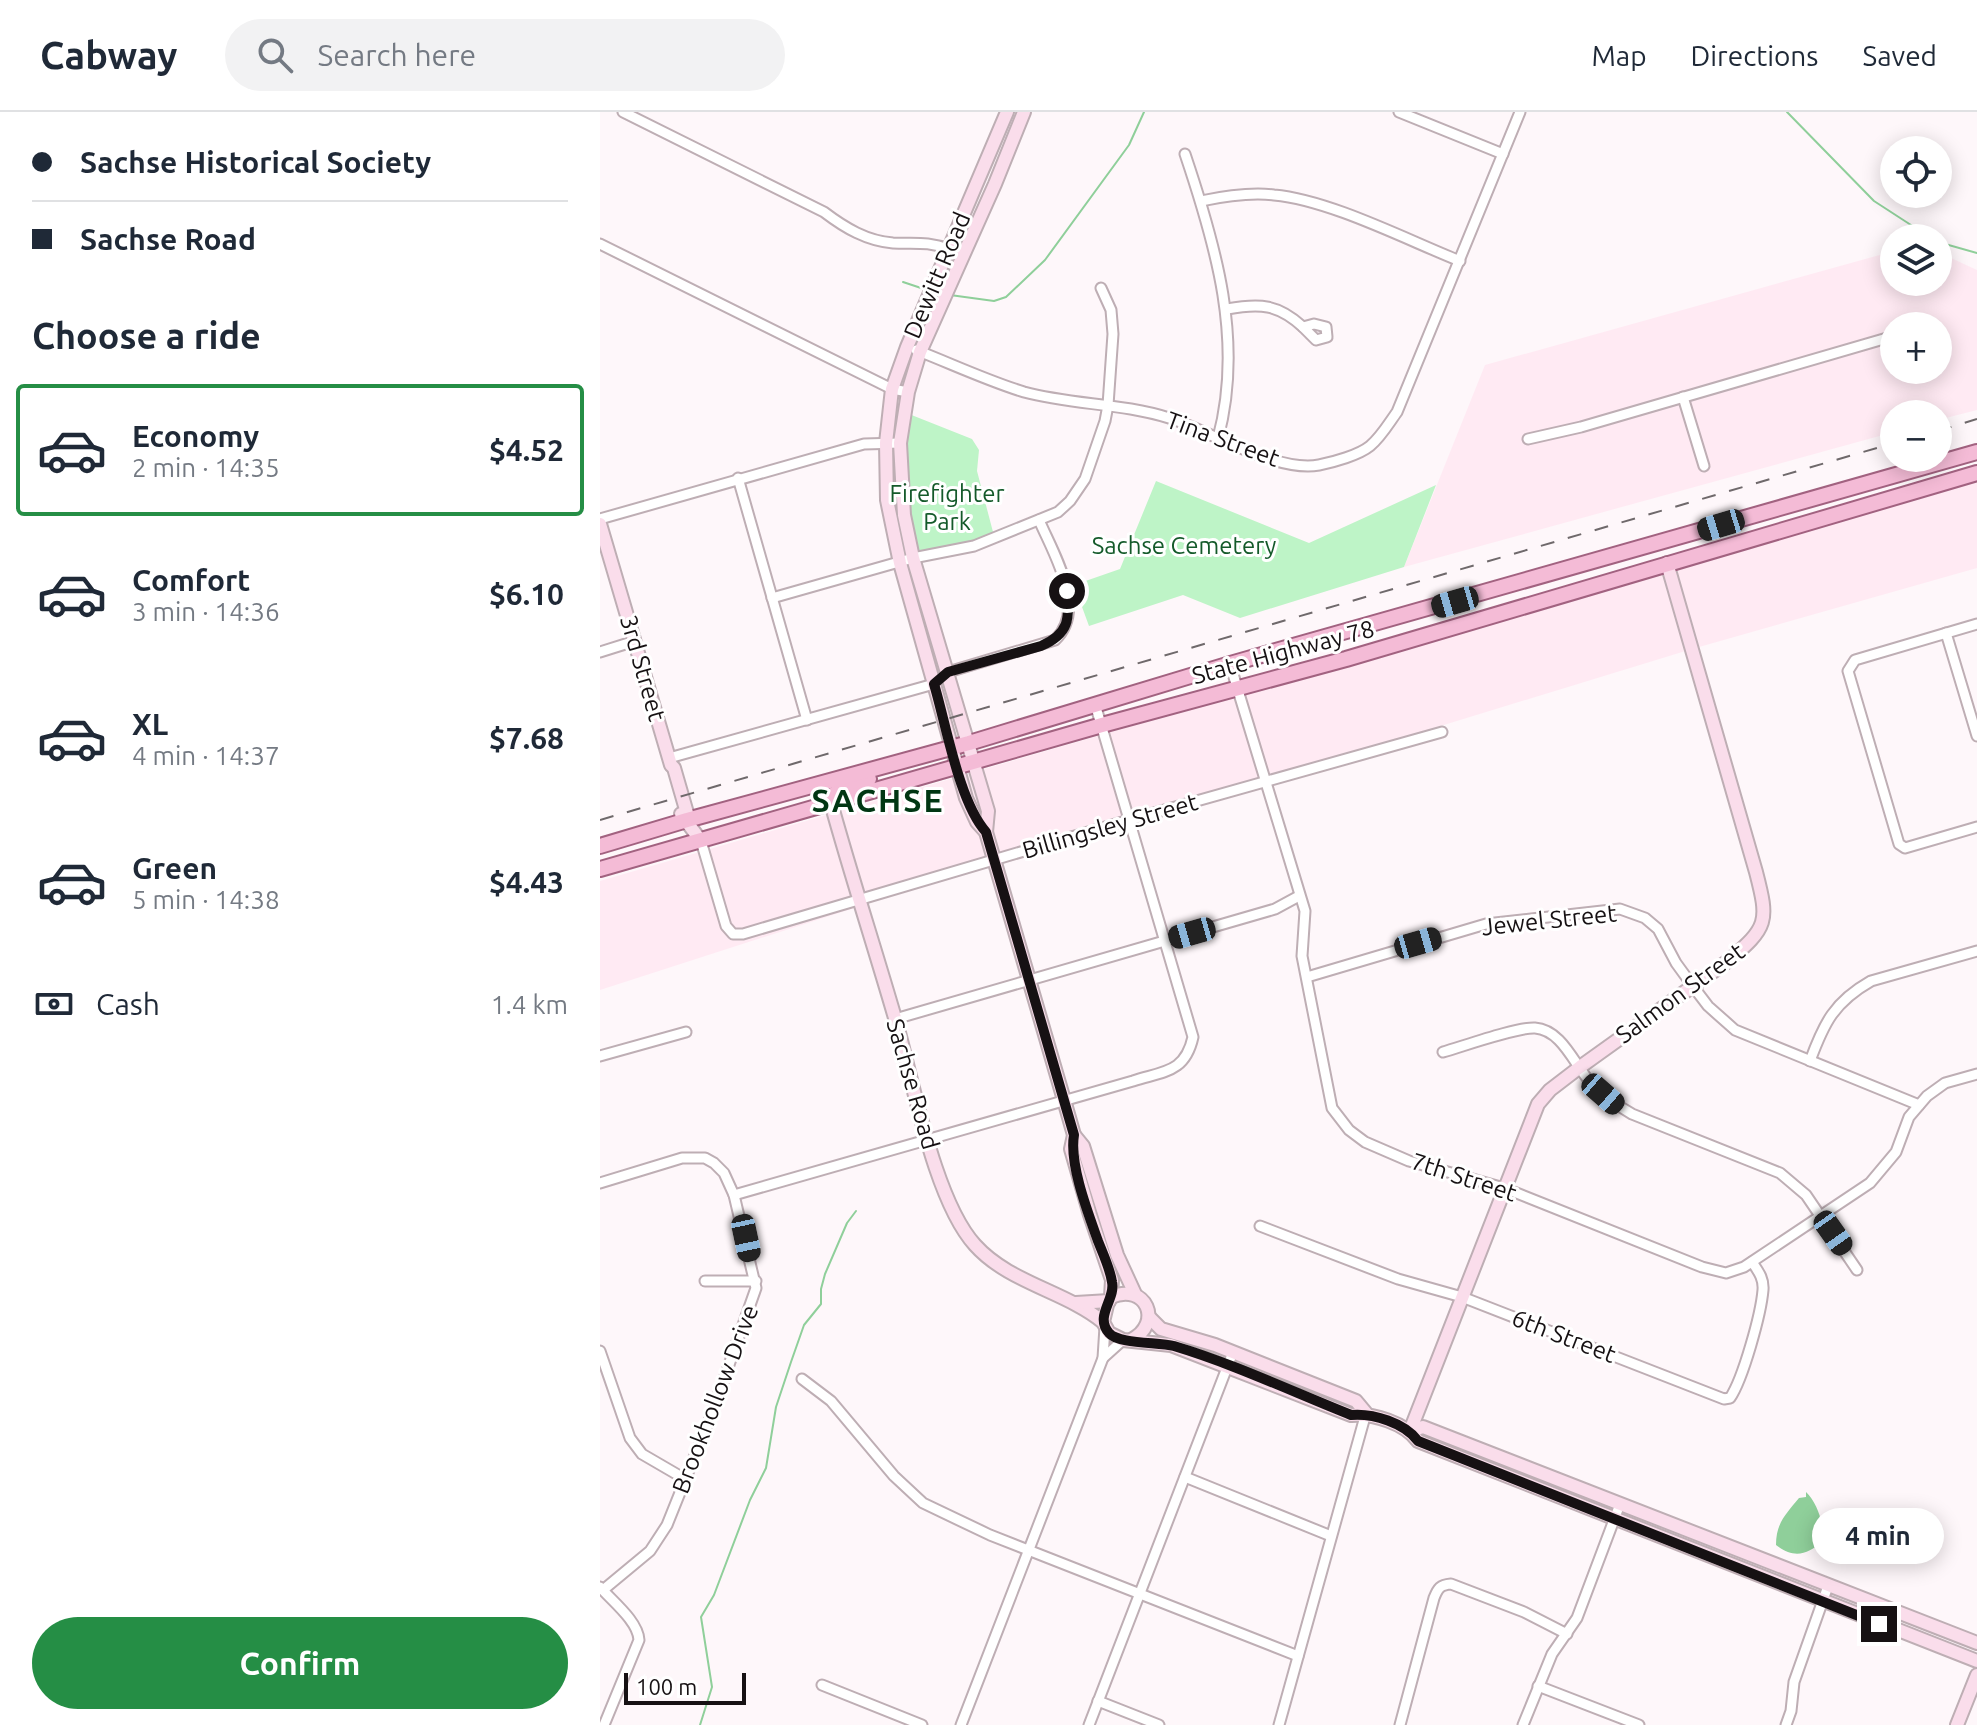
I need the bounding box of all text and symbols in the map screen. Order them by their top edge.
search box [225,19,785,91]
icon: search [253,33,297,77]
text: Cabway [40,34,177,76]
text: Search here [317,38,476,72]
text: Map [1591,40,1647,71]
text: Directions [1691,40,1818,71]
text: Saved [1862,40,1937,71]
map controls [1880,136,1952,472]
button: locate [1880,136,1952,208]
text: Sachse Historical Society [80,145,431,179]
street label: Dewitt Road [898,208,976,342]
text: Sachse Road [80,222,256,256]
button: layers [1880,224,1952,296]
button: + [1880,312,1952,384]
text: Choose a ride [32,315,261,356]
button: − [1880,400,1952,472]
street label: Tina Street [1163,406,1284,472]
icon: car [36,414,108,486]
text: Economy [132,419,259,453]
text: $4.52 [489,433,564,467]
text: 2 min · 14:35 [132,453,280,482]
park label: Firefighter Park [890,480,1004,535]
car [1695,507,1747,543]
park label: Sachse Cemetery [1092,532,1277,559]
icon: car [36,558,108,630]
text: Comfort [132,563,250,597]
route start [1049,573,1085,609]
text: $6.10 [489,577,564,611]
car [1429,584,1481,620]
text: 3 min · 14:36 [132,597,280,626]
street label: 3rd Street [615,612,671,725]
street label: State Highway 78 [1189,615,1377,689]
icon: car [36,702,108,774]
text: XL [132,707,168,741]
text: $7.68 [489,721,564,755]
text: 4 min · 14:37 [132,741,280,770]
district label: SACHSE [812,782,944,818]
street label: Billingsley Street [1019,788,1201,864]
icon: car [36,846,108,918]
text: Green [132,851,217,885]
text: $4.43 [489,865,564,899]
text: 5 min · 14:38 [132,885,280,914]
street label: Jewel Street [1480,899,1618,941]
car [1166,915,1218,951]
car [1392,925,1444,961]
street label: Salmon Street [1611,937,1750,1049]
icon: cash [32,982,76,1026]
text: Cash [96,987,160,1021]
text: 1.4 km [491,990,568,1019]
street label: Sachse Road [882,1016,944,1152]
car [1577,1069,1629,1119]
street label: 7th Street [1408,1147,1521,1207]
car [1809,1206,1857,1260]
car [729,1212,763,1264]
street label: Brookhollow Drive [667,1301,763,1497]
street label: 6th Street [1508,1304,1620,1368]
callout: 4 min [1813,1508,1945,1564]
text: 4 min [1845,1521,1911,1550]
route end [1861,1606,1897,1642]
button: Confirm [32,1617,568,1709]
scale bar [624,1669,746,1705]
text: 100 m [636,1674,697,1699]

